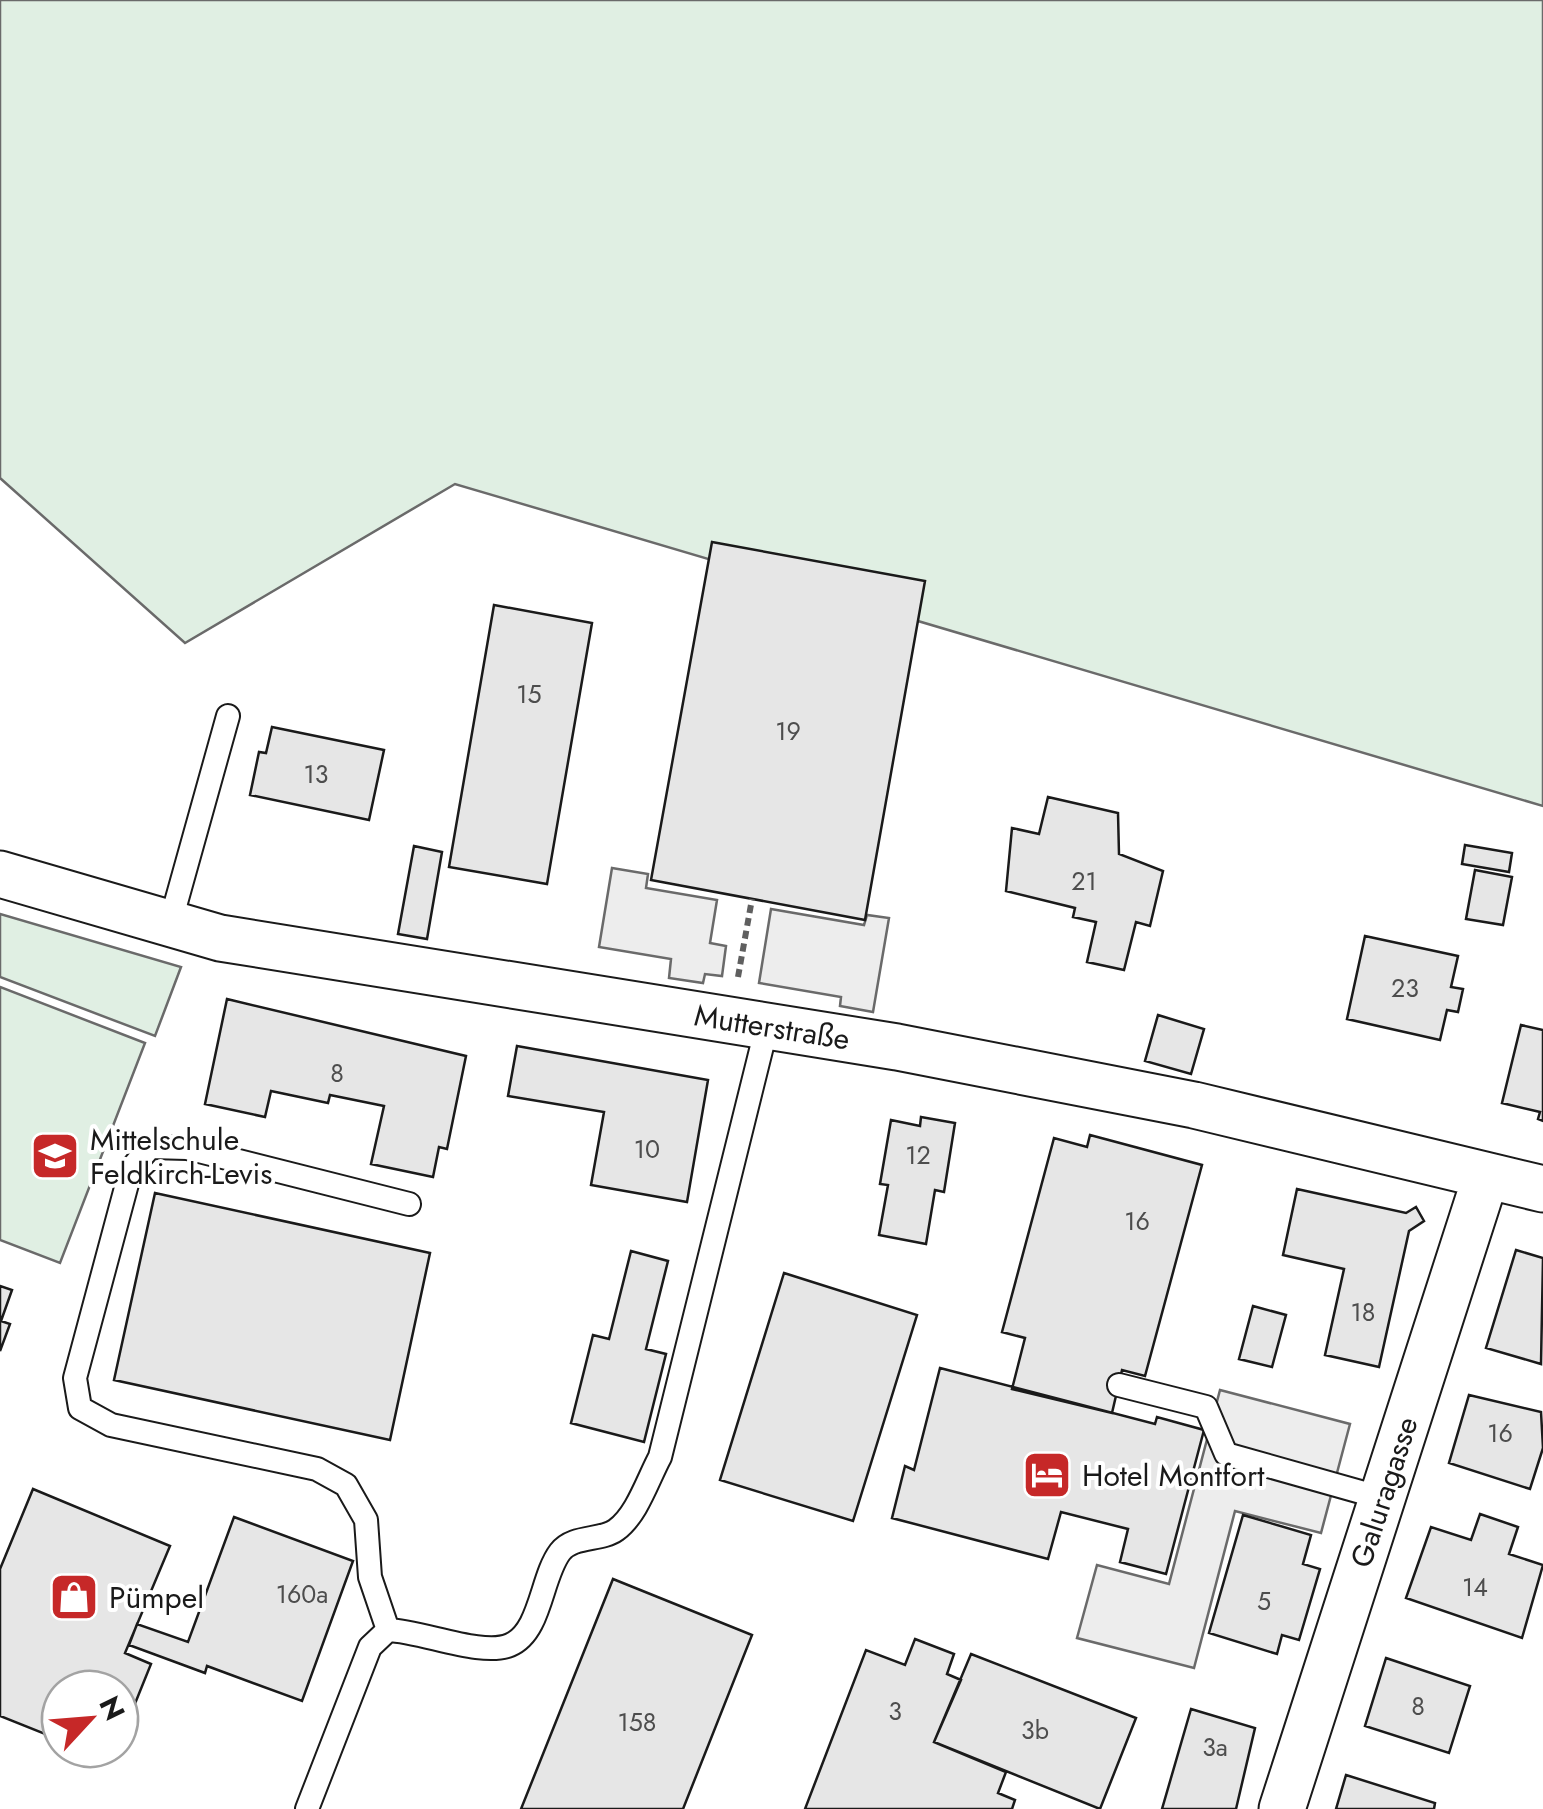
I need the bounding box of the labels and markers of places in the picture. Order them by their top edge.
place label: Mittelschule Feldkirch-Levis [90,1118,272,1195]
school or university icon: Mittelschule Feldkirch-Levis [29,1130,81,1182]
hotel icon: Hotel Montfort [1021,1449,1073,1501]
place label: Hotel Montfort [1082,1454,1265,1497]
shop icon: Pümpel [48,1571,100,1623]
place label: Pümpel [109,1576,204,1619]

